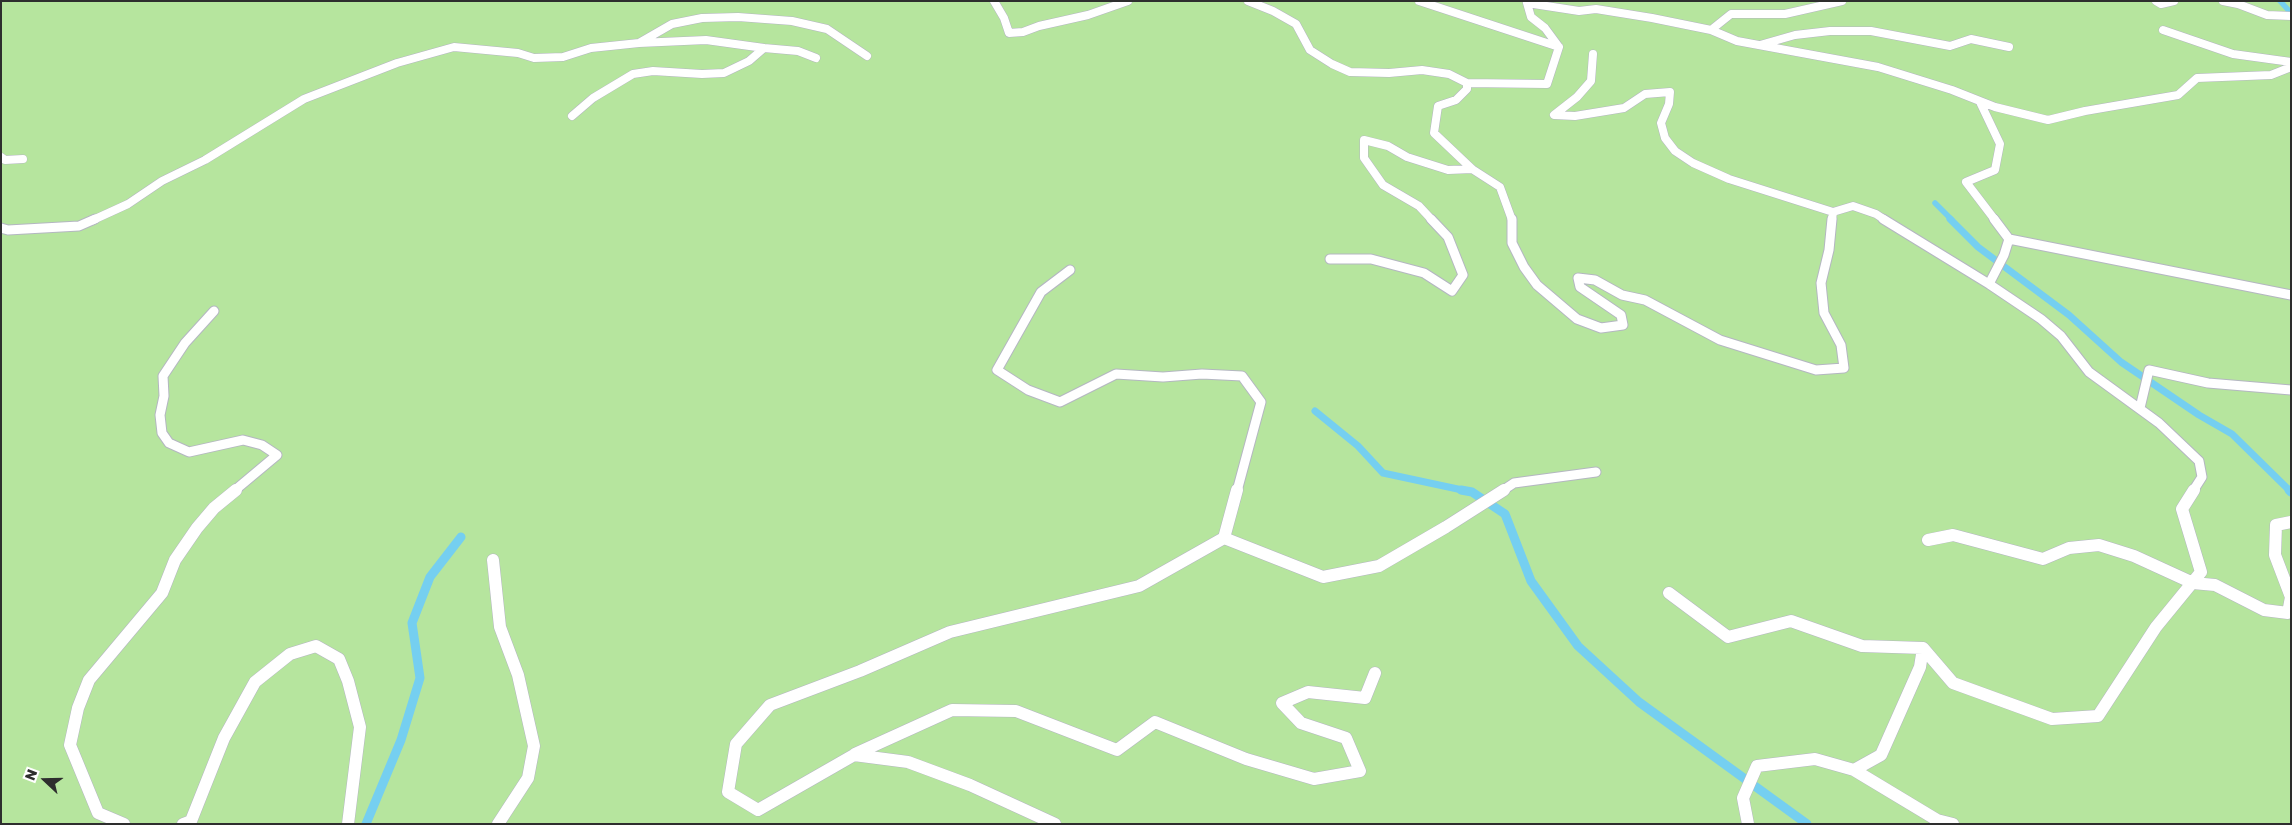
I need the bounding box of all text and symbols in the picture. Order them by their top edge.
north arrow [20,755,70,805]
text: N [21,766,40,782]

